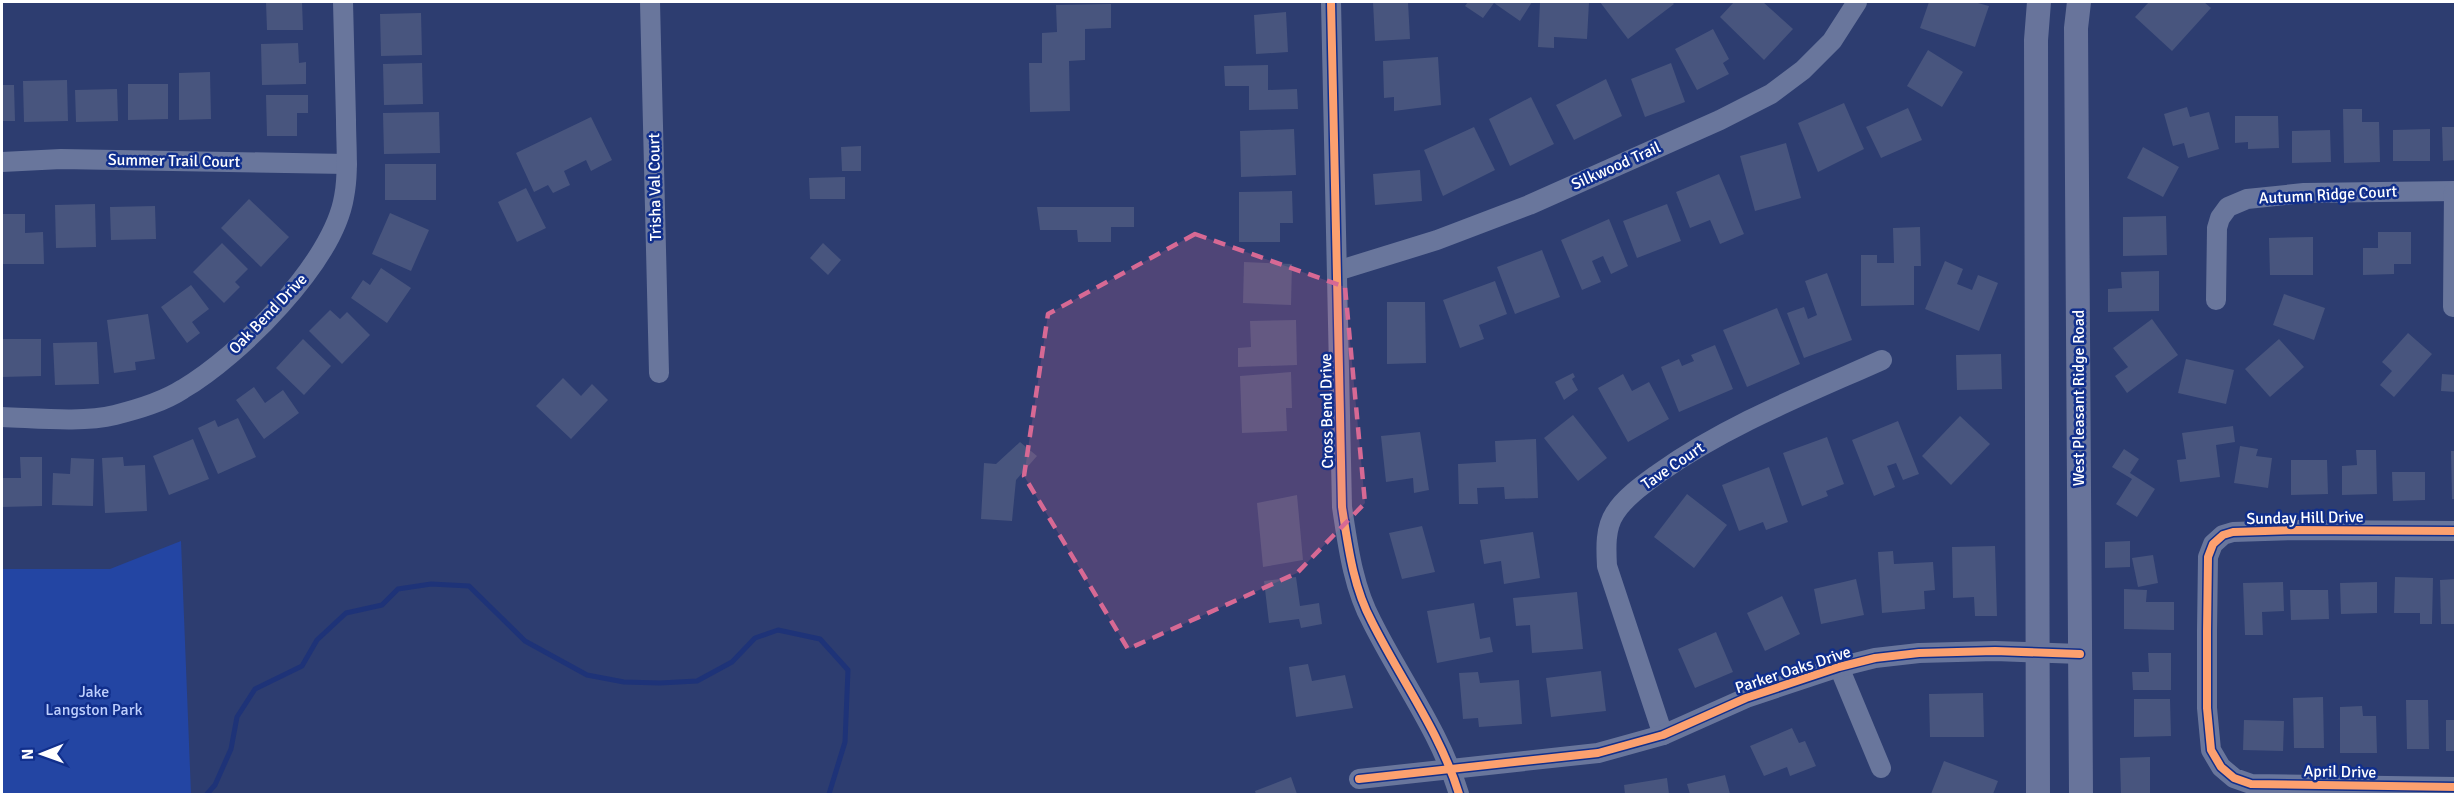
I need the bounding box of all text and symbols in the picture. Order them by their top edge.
street label: Trisha Val Court [644,132,666,241]
street label: Silkwood Trail [1568,137,1664,195]
street label: Summer Trail Court [108,150,241,172]
street label: Autumn Ridge Court [2258,181,2398,209]
street label: Oak Bend Drive [225,270,311,358]
street label: West Pleasant Ridge Road [2069,310,2089,486]
street label: Cross Bend Drive [1316,353,1338,469]
street label: Tave Court [1638,437,1709,494]
street label: Sunday Hill Drive [2246,507,2364,529]
street label: Parker Oaks Drive [1733,642,1853,698]
park label: Jake Langston Park [45,682,143,720]
north arrow [12,724,72,784]
text: N [18,749,38,760]
street label: April Drive [2303,761,2377,783]

